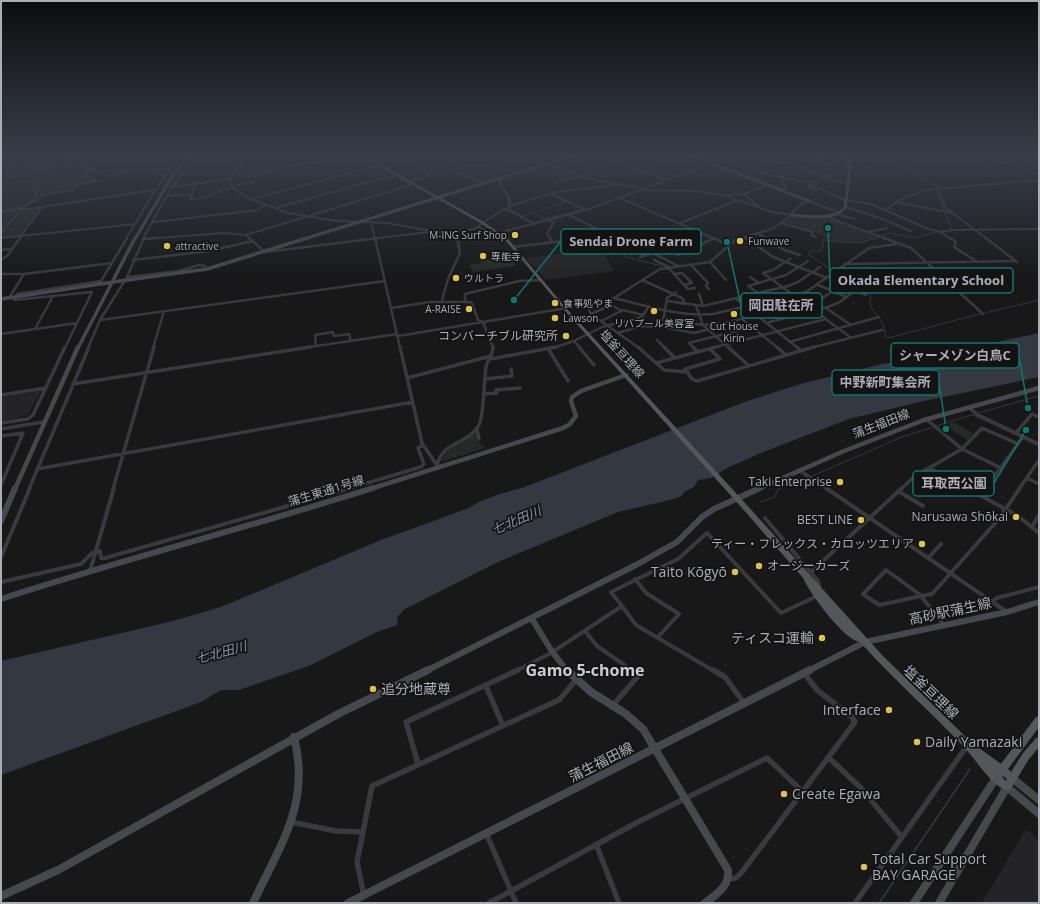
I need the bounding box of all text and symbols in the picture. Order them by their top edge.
place label: M-ING Surf Shop [429,228,507,242]
callout: Sendai Drone Farm [561,229,701,254]
marker: M-ING Surf Shop [510,230,520,240]
text: Sendai Drone Farm [569,232,693,250]
place label: Funwave [748,234,790,248]
marker: Funwave [735,236,745,246]
place label: attractive [175,239,219,253]
marker: attractive [162,241,172,251]
place label: 専能寺 [491,249,521,263]
marker: 専能寺 [478,251,488,261]
callout: Okada Elementary School [830,268,1013,293]
place label: ウルトラ [464,271,504,285]
text: Okada Elementary School [838,271,1004,289]
marker: ウルトラ [451,273,461,283]
callout: 岡田駐在所 [741,293,822,318]
place label: 食事処やま [563,296,613,310]
text: 岡田駐在所 [748,296,814,314]
marker: 食事処やま [550,298,560,308]
place label: A-RAISE [425,302,461,316]
marker: A-RAISE [464,304,474,314]
marker: リバプール美容室 [649,306,659,316]
marker: Cut House Kirin [729,309,739,319]
place label: Lawson [563,311,598,325]
marker: Lawson [550,313,560,323]
place label: リバプール美容室 [614,316,694,330]
place label: Cut House Kirin [710,319,759,345]
street label: 塩釜亘理線 [596,326,649,382]
place label: コンバーチブル研究所 [438,327,558,344]
marker: コンバーチブル研究所 [561,331,571,341]
callout: シャーメゾン白鳥C [891,343,1019,368]
text: シャーメゾン白鳥C [899,346,1011,364]
callout: 中野新町集会所 [832,370,939,395]
text: 中野新町集会所 [839,373,931,391]
street label: 蒲生福田線 [850,405,912,442]
street label: 蒲生東通1号線 [286,471,366,510]
callout: 耳取西公園 [913,471,994,496]
place label: Taki Enterprise [749,473,832,490]
text: 耳取西公園 [921,474,987,492]
marker: Taki Enterprise [835,477,845,487]
water label: 七北田川 [489,501,545,538]
place label: Narusawa Shōkai [911,508,1008,525]
place label: BEST LINE [797,511,853,528]
marker: Narusawa Shōkai [1011,512,1021,522]
marker: BEST LINE [856,515,866,525]
place label: ティー・フレックス・カロッツエリア [711,535,914,552]
marker: ティー・フレックス・カロッツエリア [917,539,927,549]
place label: オージーカーズ [767,557,850,574]
marker: オージーカーズ [754,561,764,571]
place label: Taito Kōgyō [651,562,727,581]
marker: Taito Kōgyō [730,567,740,577]
street label: 高砂駅蒲生線 [907,592,993,629]
place label: ティスコ運輸 [731,628,814,647]
marker: ティスコ運輸 [817,633,827,643]
water label: 七北田川 [194,636,250,667]
district label: Gamo 5-chome [525,659,645,681]
street label: 塩釜亘理線 [900,660,963,723]
place label: 追分地蔵尊 [381,679,451,698]
marker: 追分地蔵尊 [368,684,378,694]
place label: Interface [823,700,881,719]
marker: Interface [884,705,894,715]
place label: Daily Yamazaki [925,732,1022,751]
street label: 蒲生福田線 [565,737,636,786]
marker: Daily Yamazaki [912,737,922,747]
place label: Create Egawa [792,784,880,803]
marker: Create Egawa [779,789,789,799]
place label: Total Car Support BAY GARAGE [872,849,987,884]
marker: Total Car Support BAY GARAGE [859,862,869,872]

